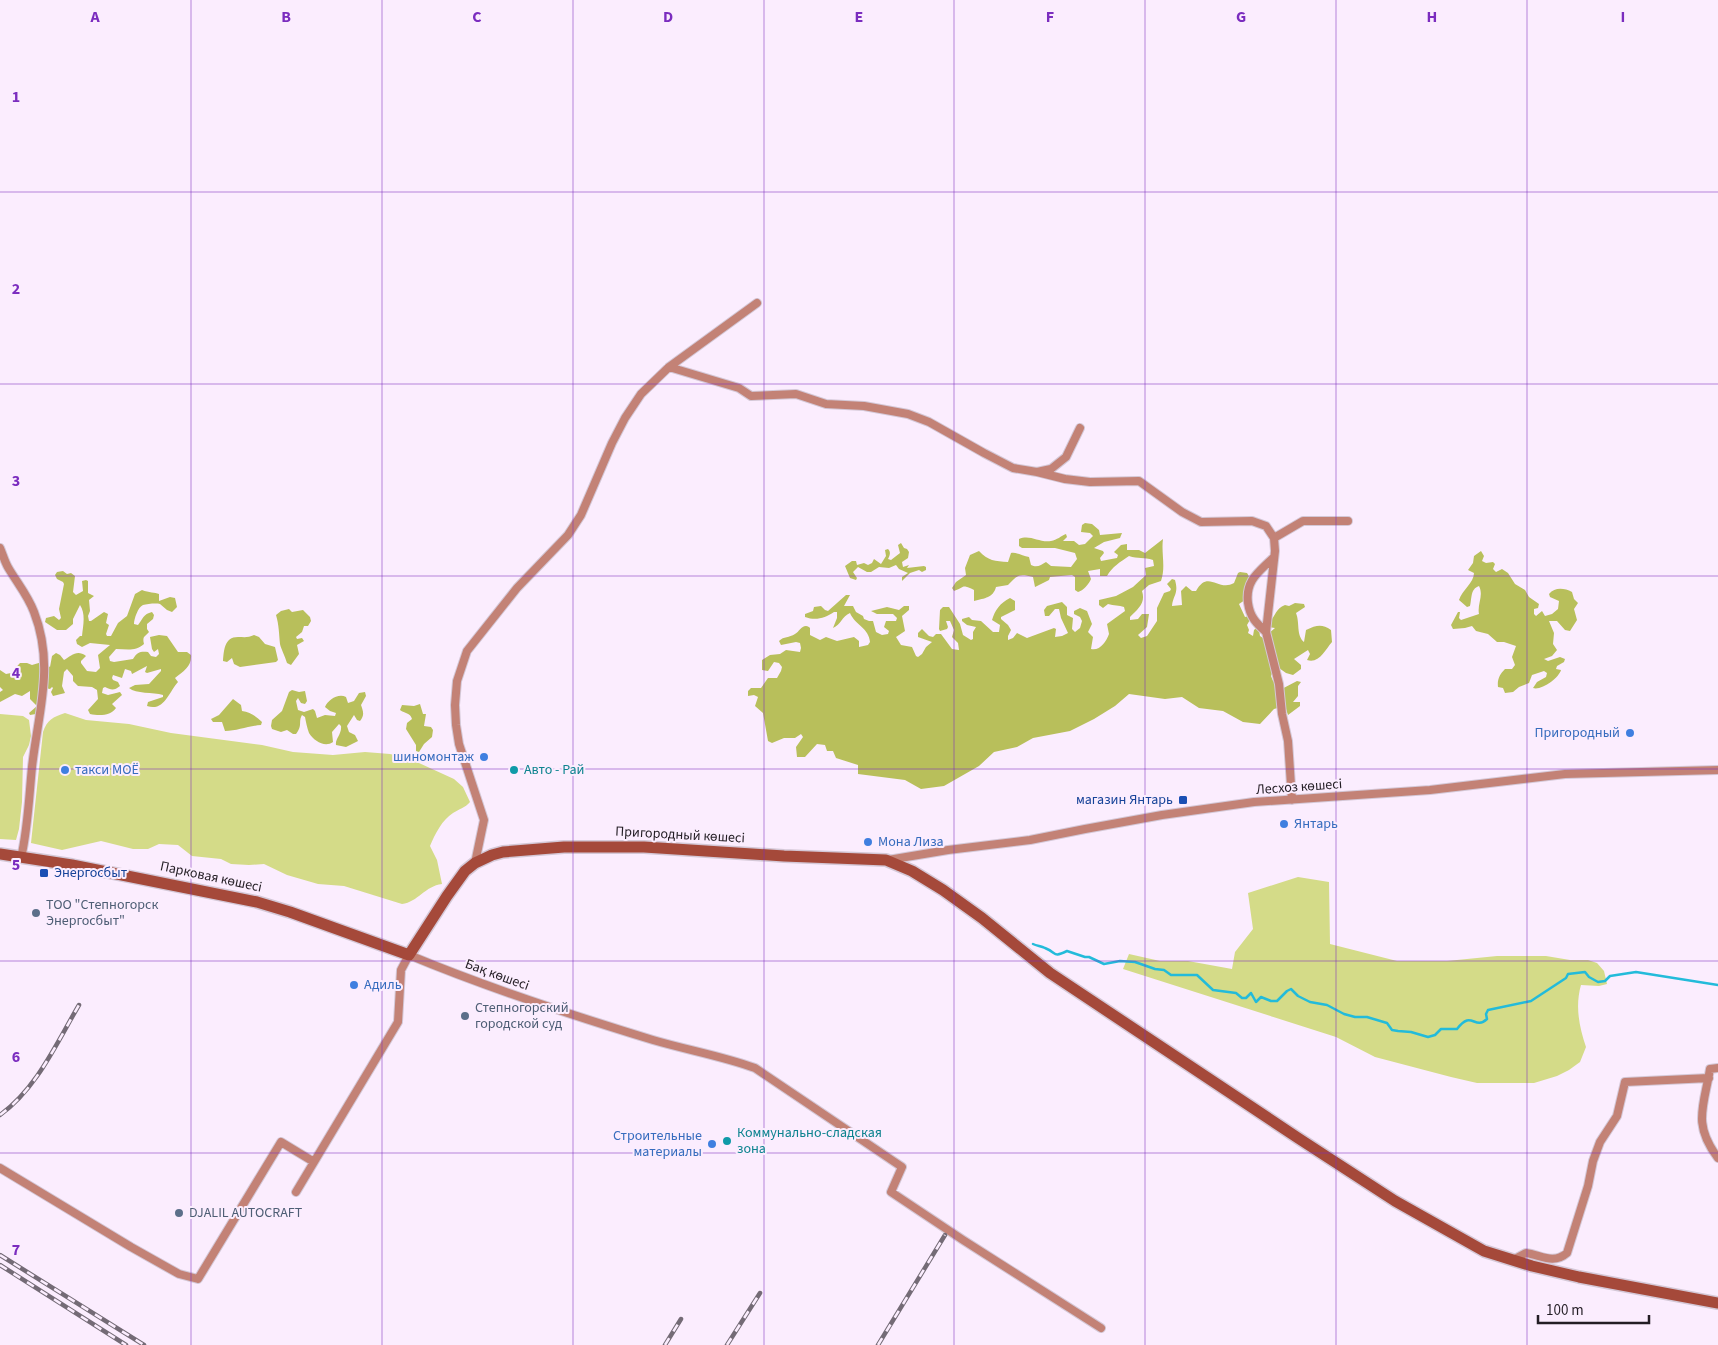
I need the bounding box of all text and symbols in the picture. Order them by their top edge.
text: A [89,6,100,28]
text: B [281,6,291,28]
text: C [472,6,482,28]
text: D [663,6,673,28]
text: E [855,6,863,28]
text: F [1046,6,1054,28]
text: G [1236,6,1246,28]
text: H [1427,6,1437,28]
text: I [1621,6,1625,28]
text: 1 [12,86,20,108]
text: 2 [12,278,20,300]
text: 3 [12,470,20,492]
text: 4 [12,662,21,684]
place label: Пригородный [1535,723,1620,743]
marker: Пригородный [1624,727,1636,739]
place label: шиномонтаж [393,747,474,767]
marker: шиномонтаж [478,751,490,763]
place label: такси МОЁ [75,760,139,780]
place label: Авто - Рай [524,760,584,780]
marker: такси МОЁ [59,764,71,776]
marker: Авто - Рай [508,764,520,776]
street label: Лесхоз көшесі [1255,774,1343,800]
place label: магазин Янтарь [1076,790,1173,810]
marker: магазин Янтарь [1177,794,1189,806]
place label: Янтарь [1294,814,1338,834]
marker: Янтарь [1278,818,1290,830]
street label: Пригородный көшесі [615,822,745,848]
place label: Мона Лиза [878,832,944,852]
marker: Мона Лиза [862,836,874,848]
text: 5 [12,854,20,876]
street label: Парковая көшесі [158,856,264,898]
place label: Энергосбыт [54,863,128,883]
marker: Энергосбыт [38,867,50,879]
place label: ТОО "Степногорск Энергосбыт" [46,895,158,931]
marker: ТОО "Степногорск Энергосбыт" [30,907,42,919]
street label: Бақ көшесі [462,954,532,996]
place label: Адиль [364,975,402,995]
marker: Адиль [348,979,360,991]
place label: Степногорский городской суд [475,998,569,1034]
marker: Степногорский городской суд [459,1010,471,1022]
text: 6 [12,1046,20,1068]
place label: Коммунально-сладская зона [737,1123,882,1159]
place label: Строительные материалы [613,1126,702,1162]
marker: Коммунально-сладская зона [721,1135,733,1147]
marker: Строительные материалы [706,1138,718,1150]
place label: DJALIL AUTOCRAFT [189,1203,303,1223]
marker: DJALIL AUTOCRAFT [173,1207,185,1219]
text: 7 [12,1239,20,1261]
scale bar [1538,1292,1649,1324]
text: 100 m [1546,1300,1584,1321]

